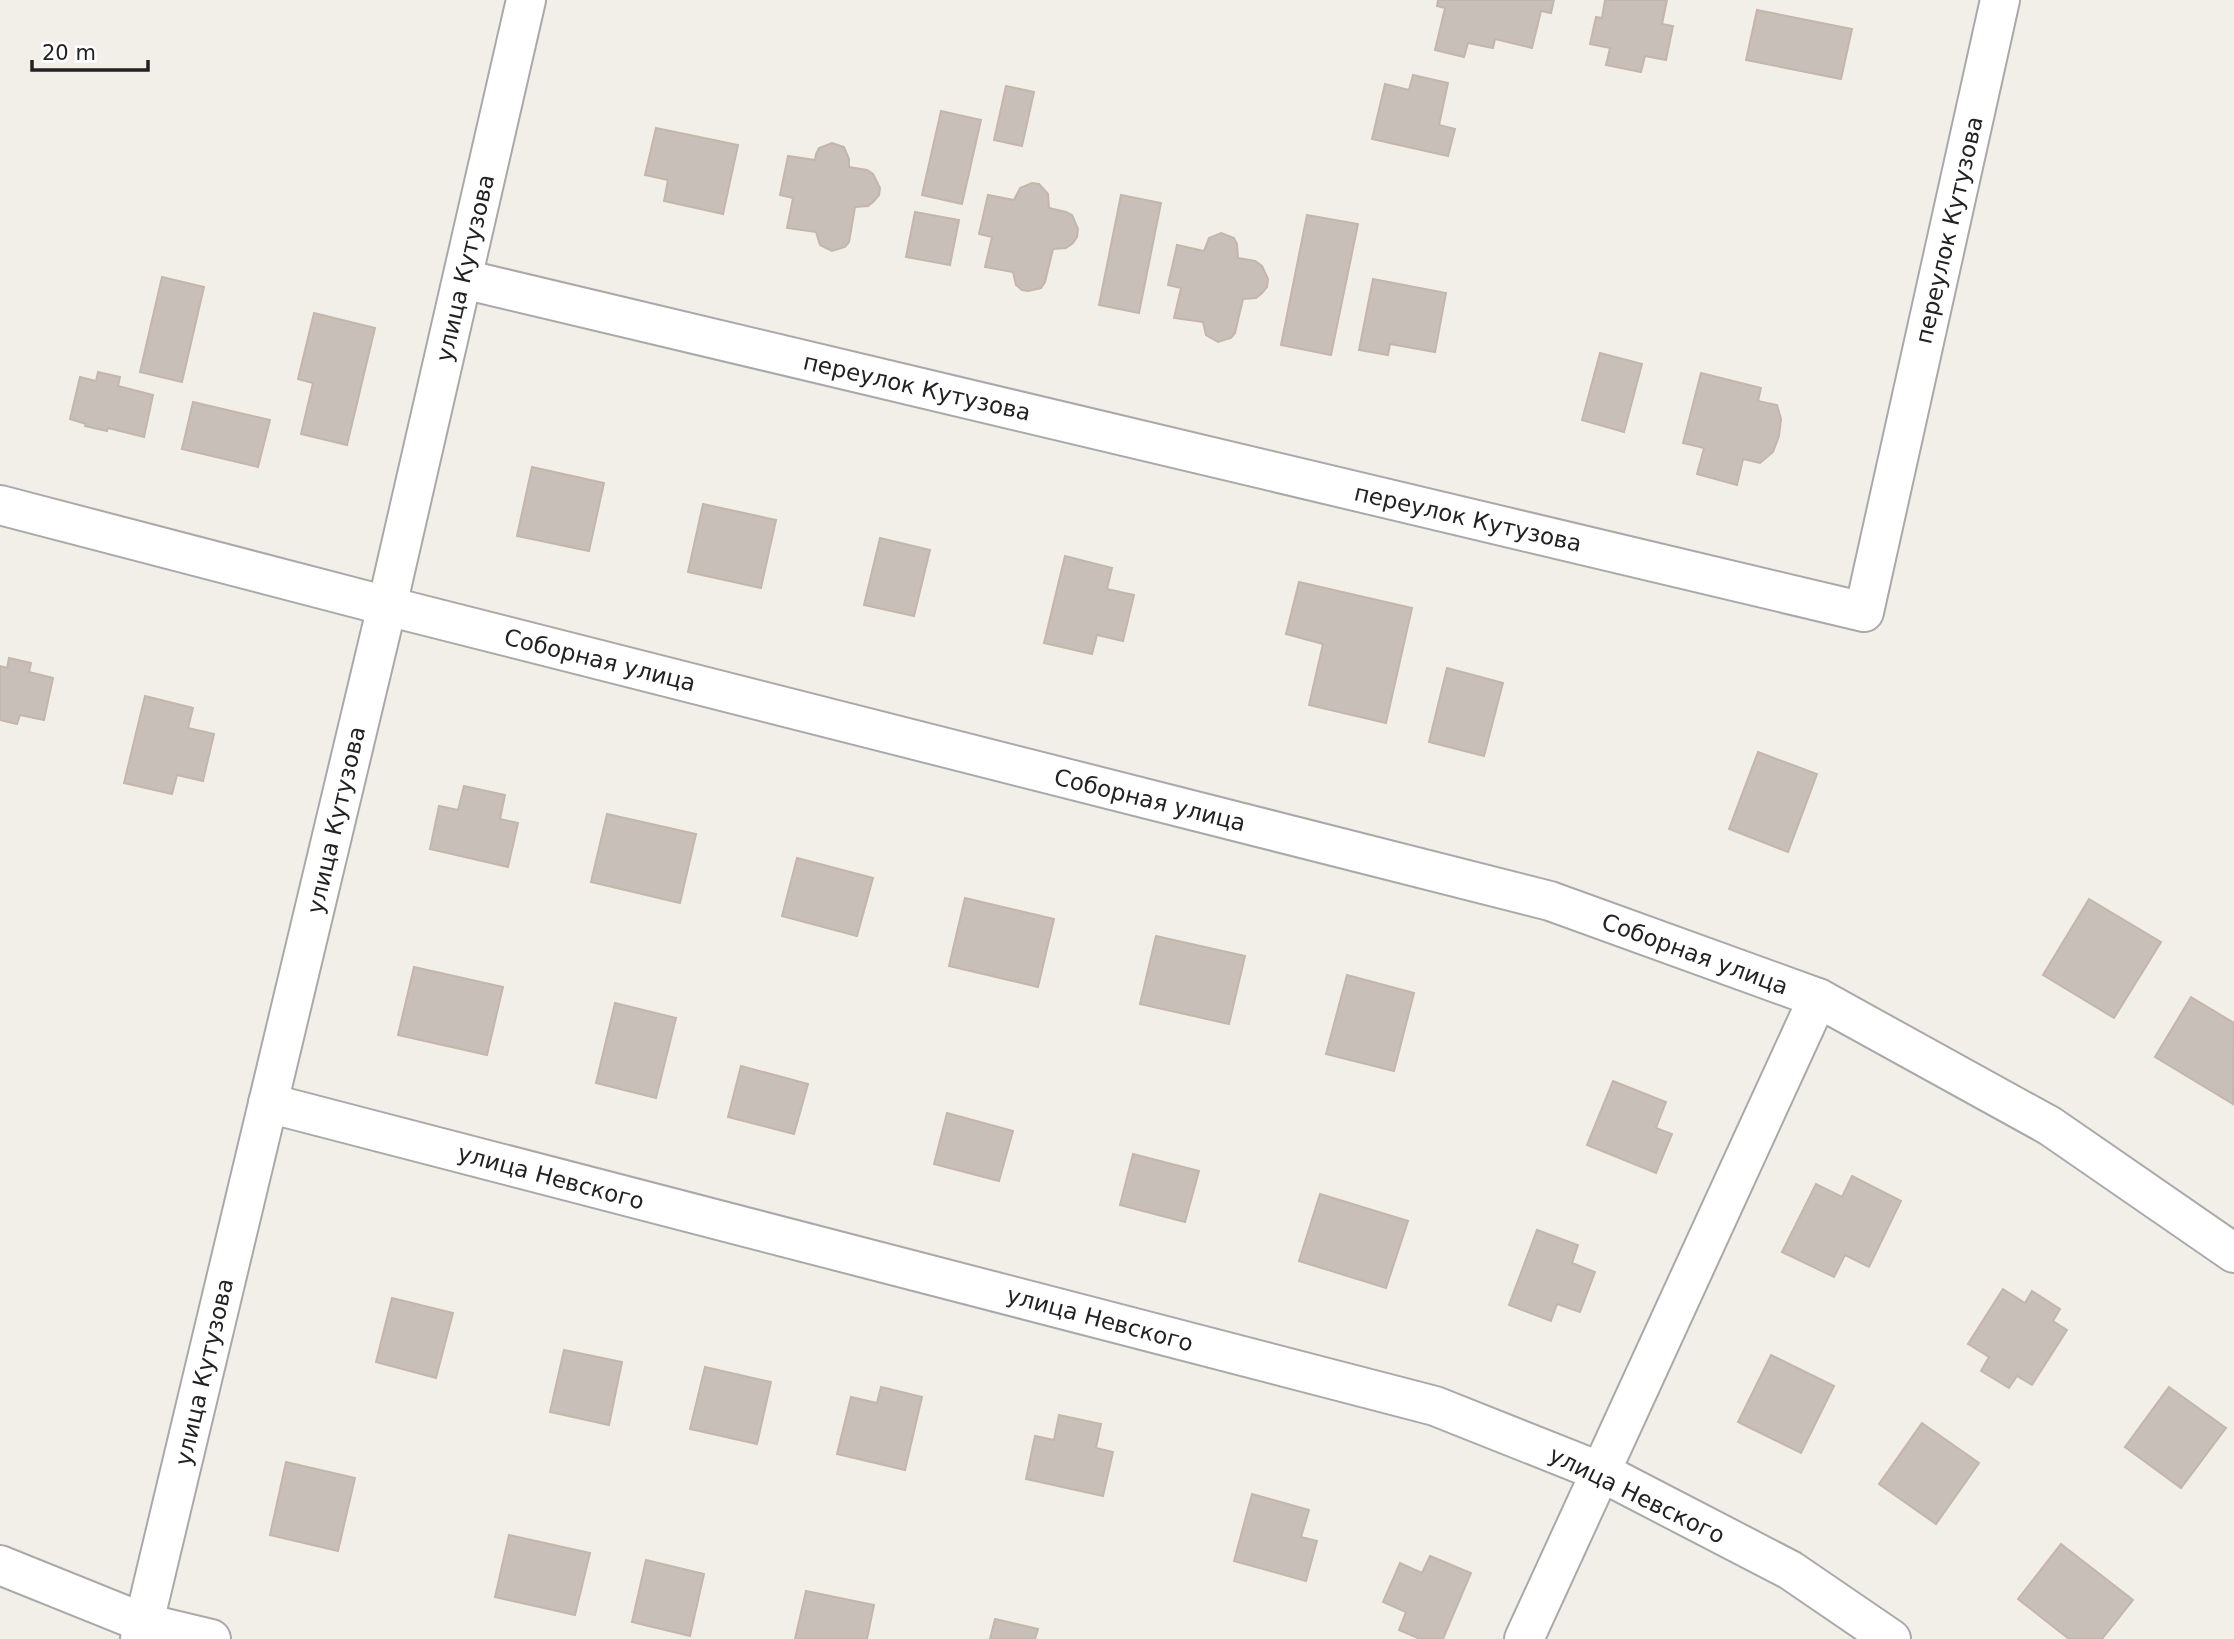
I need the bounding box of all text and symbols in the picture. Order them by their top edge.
scale bar [32,28,147,72]
text: 20 m [42,41,96,65]
street label: переулок Кутузова [1910,114,1988,346]
street label: улица Кутузова [431,172,499,364]
street label: переулок Кутузова [801,348,1033,426]
street label: переулок Кутузова [1352,479,1584,557]
street label: Соборная улица [502,624,698,696]
street label: улица Кутузова [302,724,370,916]
street label: Соборная улица [1052,764,1248,836]
street label: Соборная улица [1598,908,1792,1000]
street label: улица Невского [455,1140,647,1214]
street label: улица Кутузова [170,1276,238,1468]
street label: улица Невского [1004,1282,1196,1356]
street label: улица Невского [1545,1441,1729,1549]

